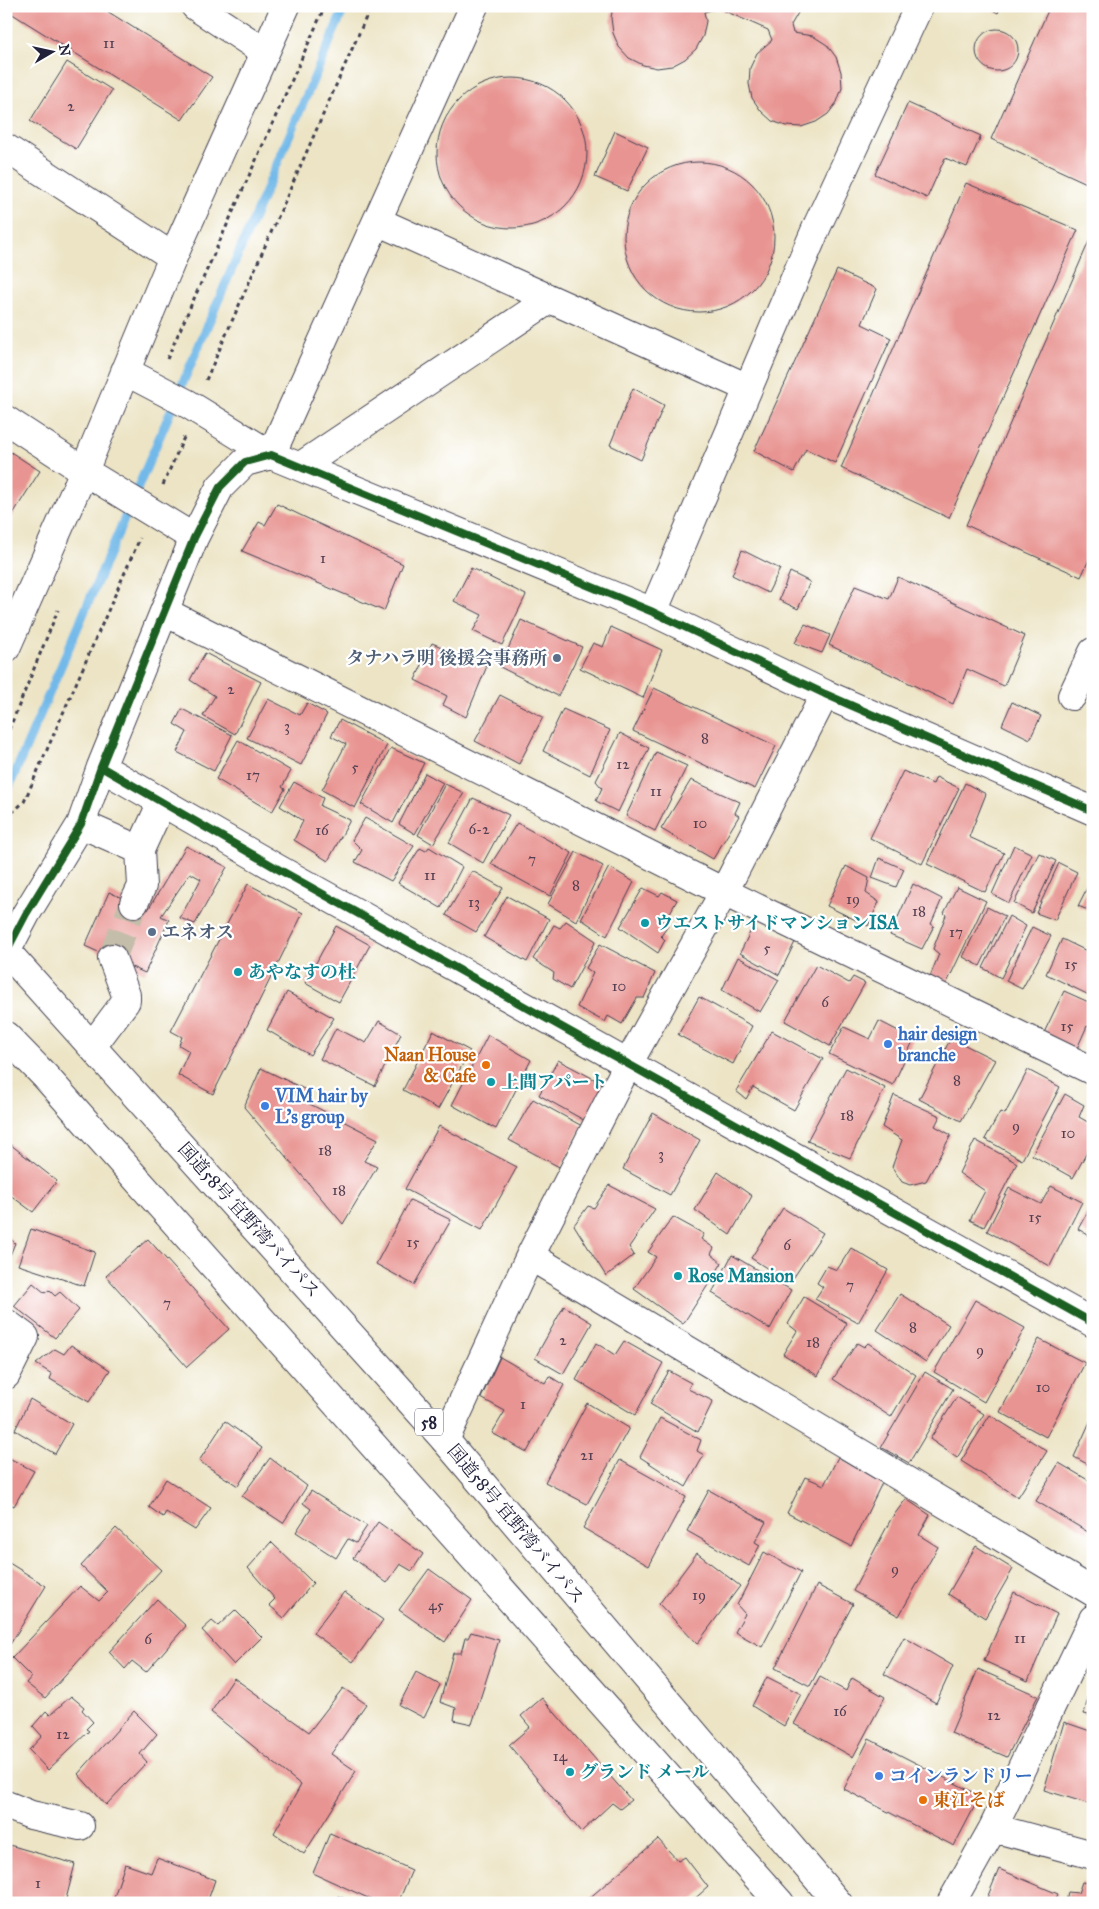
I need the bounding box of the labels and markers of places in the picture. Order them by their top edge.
place label: タナハラ明 後援会事務所 [346,647,547,669]
marker: タナハラ明 後援会事務所 [551,652,563,664]
place label: ウエストサイドマンションISA [655,912,900,934]
marker: ウエストサイドマンションISA [639,917,651,929]
place label: エネオス [162,921,234,943]
marker: エネオス [146,926,158,938]
place label: あやなすの杜 [248,961,356,983]
marker: あやなすの杜 [232,966,244,978]
place label: hair design branche [897,1023,978,1066]
marker: hair design branche [882,1038,894,1050]
place label: Naan House & Cafe [384,1044,476,1087]
marker: Naan House & Cafe [480,1059,492,1071]
place label: 上間アパート [501,1071,608,1093]
marker: 上間アパート [485,1076,497,1088]
place label: VIM hair by L's group [274,1085,369,1129]
marker: VIM hair by L's group [259,1100,271,1112]
place label: Rose Mansion [688,1265,794,1287]
marker: Rose Mansion [672,1270,684,1282]
place label: グランド メール [580,1761,710,1783]
place label: コインランドリー [889,1765,1032,1787]
marker: グランド メール [564,1766,576,1778]
marker: コインランドリー [873,1770,885,1782]
place label: 東江そば [933,1789,1005,1811]
marker: 東江そば [917,1794,929,1806]

